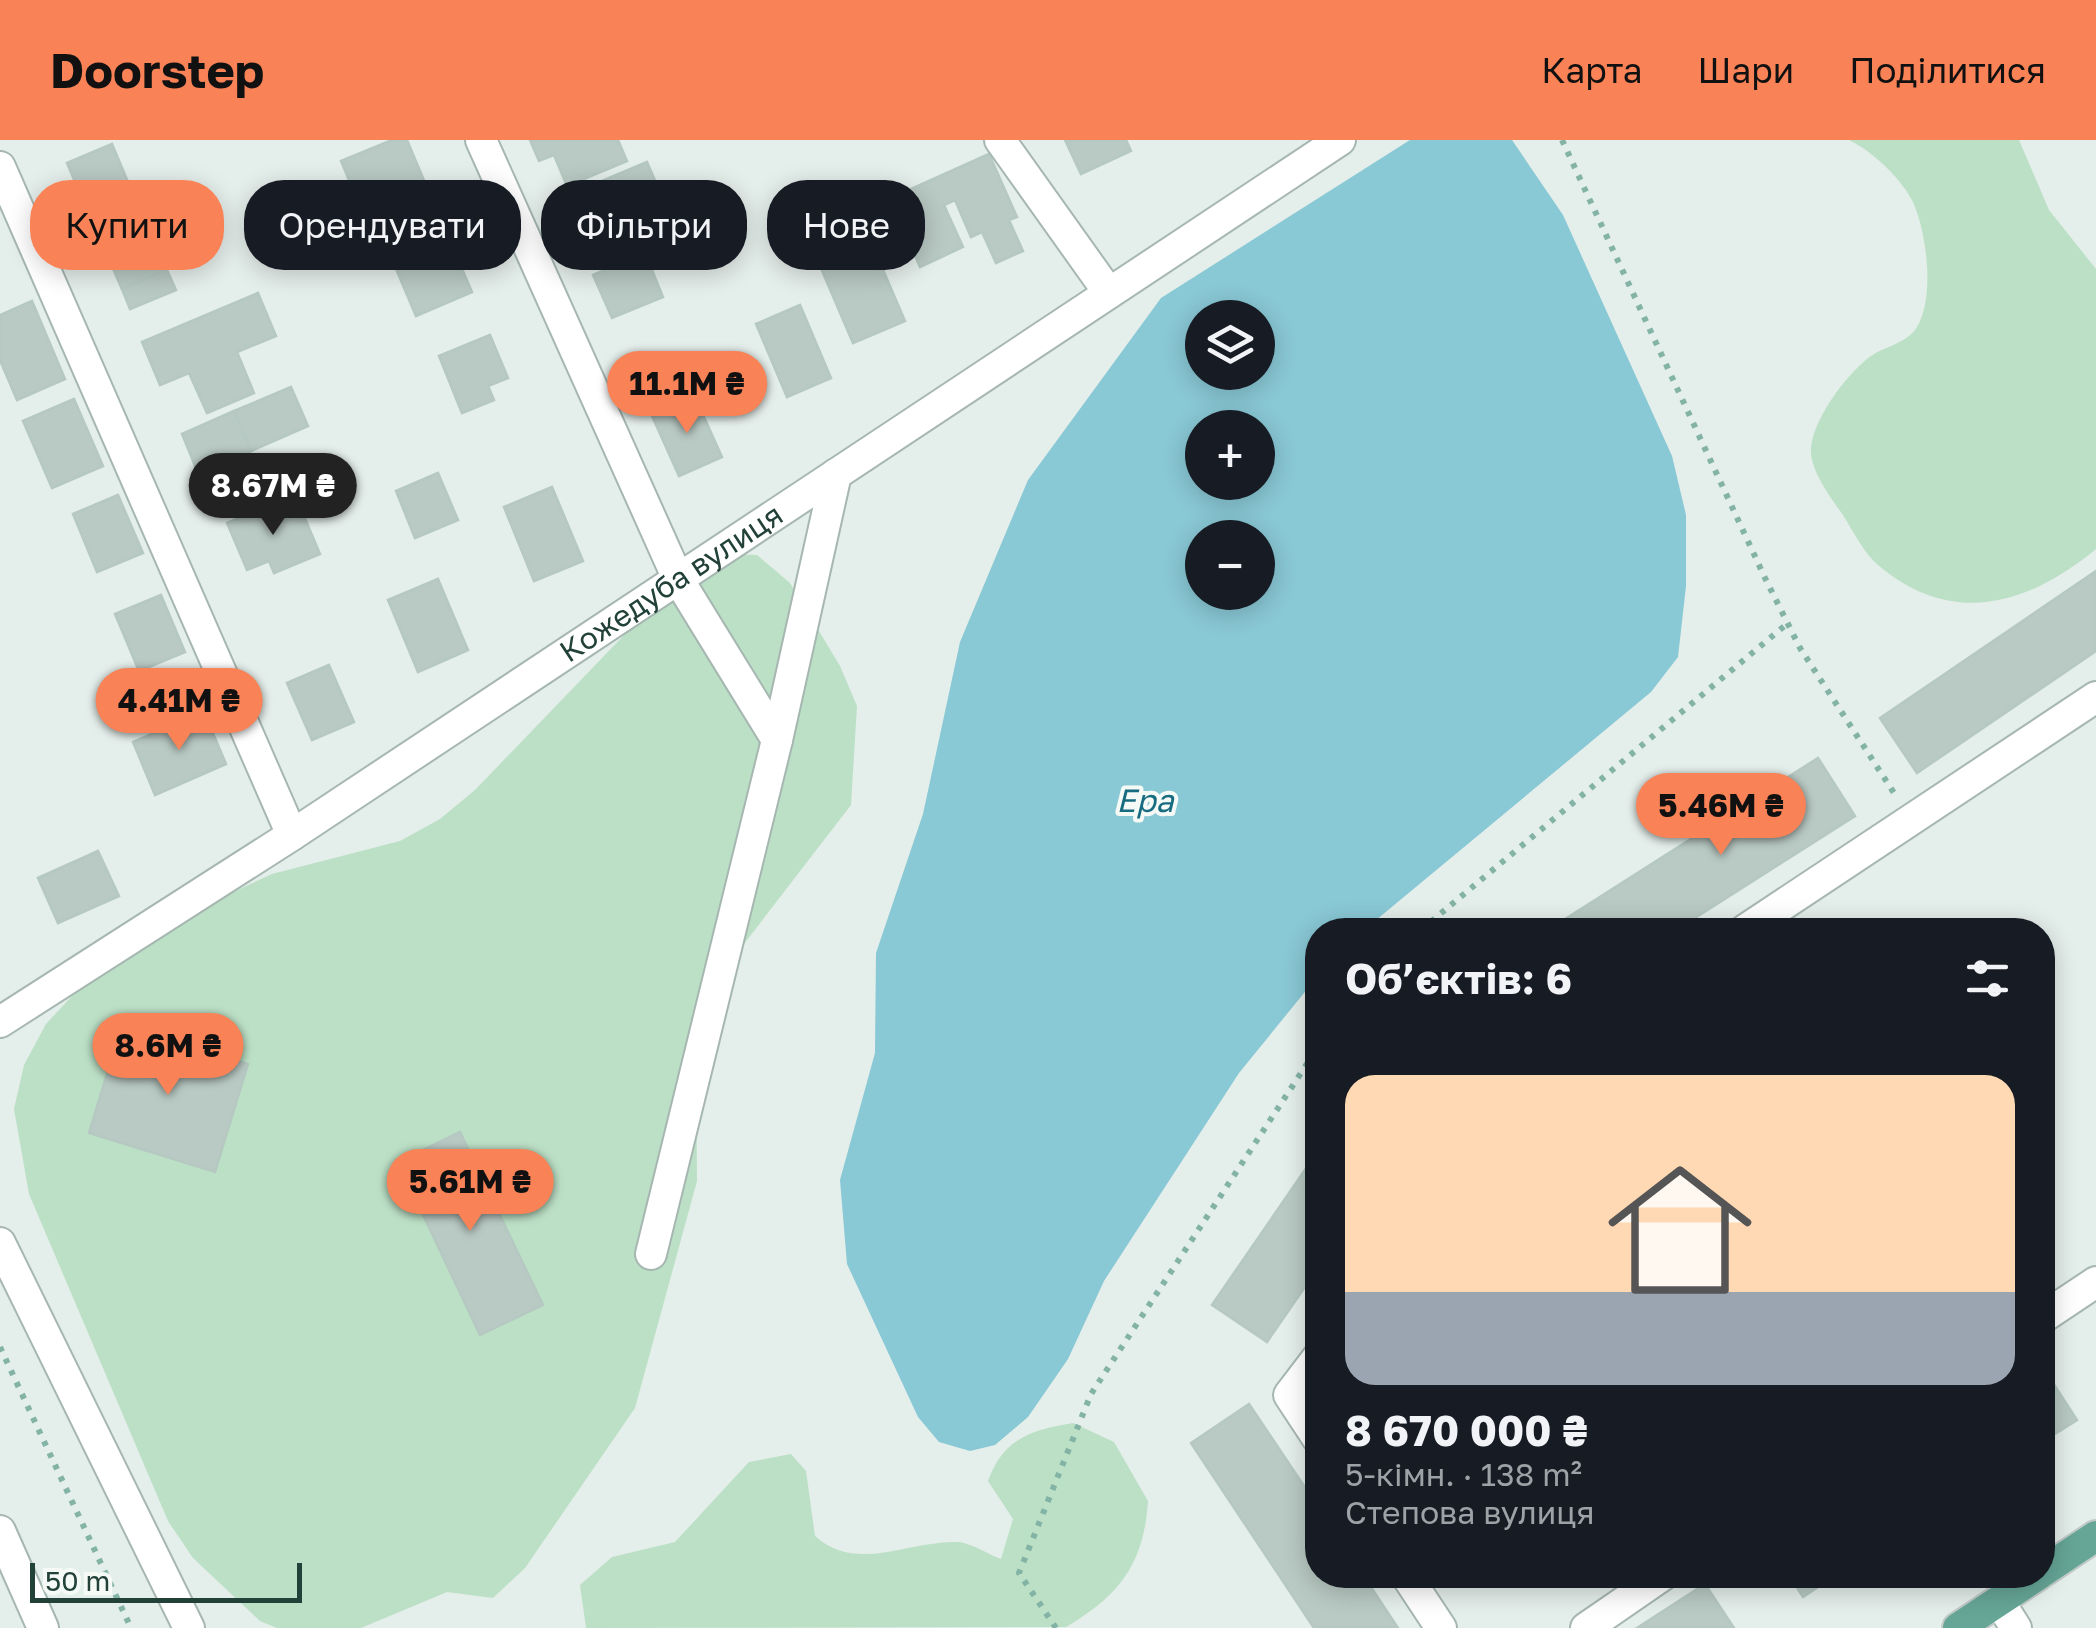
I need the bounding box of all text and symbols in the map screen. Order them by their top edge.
text: Doorstep [50,41,264,99]
text: Карта [1541,49,1643,91]
text: Шари [1698,49,1794,91]
text: Поділитися [1849,49,2046,91]
chip: Купити [30,180,224,270]
chip: Орендувати [244,180,521,270]
chip: Фільтри [541,180,747,270]
chip: Нове [767,180,925,270]
map controls [1185,300,1275,610]
button: layers [1185,300,1275,390]
pin: 11.1M ₴ [595,351,779,436]
text: 11.1M ₴ [629,364,745,402]
button: + [1185,410,1275,500]
pin: 8.67M ₴ [181,453,365,538]
text: 8.67M ₴ [211,466,335,504]
street label: Кожедуба вулиця [553,496,789,669]
button: − [1185,520,1275,610]
pin: 4.41M ₴ [87,668,271,753]
text: 4.41M ₴ [118,681,240,719]
pin: 5.46M ₴ [1629,773,1813,858]
water label: Ера [1116,781,1176,819]
text: 5.46M ₴ [1658,786,1784,824]
icon: filters [1960,951,2015,1006]
text: Об’єктів: 6 [1345,953,1572,1003]
pin: 8.6M ₴ [87,1013,249,1098]
text: 8.6M ₴ [114,1026,222,1064]
icon: home [1590,1140,1770,1320]
pin: 5.61M ₴ [378,1149,562,1234]
text: 5.61M ₴ [409,1162,531,1200]
text: 8 670 000 ₴ [1345,1405,1588,1455]
text: 5-кімн. · 138 m² [1345,1455,1582,1493]
text: Степова вулиця [1345,1493,1595,1531]
scale bar [30,1558,302,1602]
text: 50 m [45,1564,110,1597]

